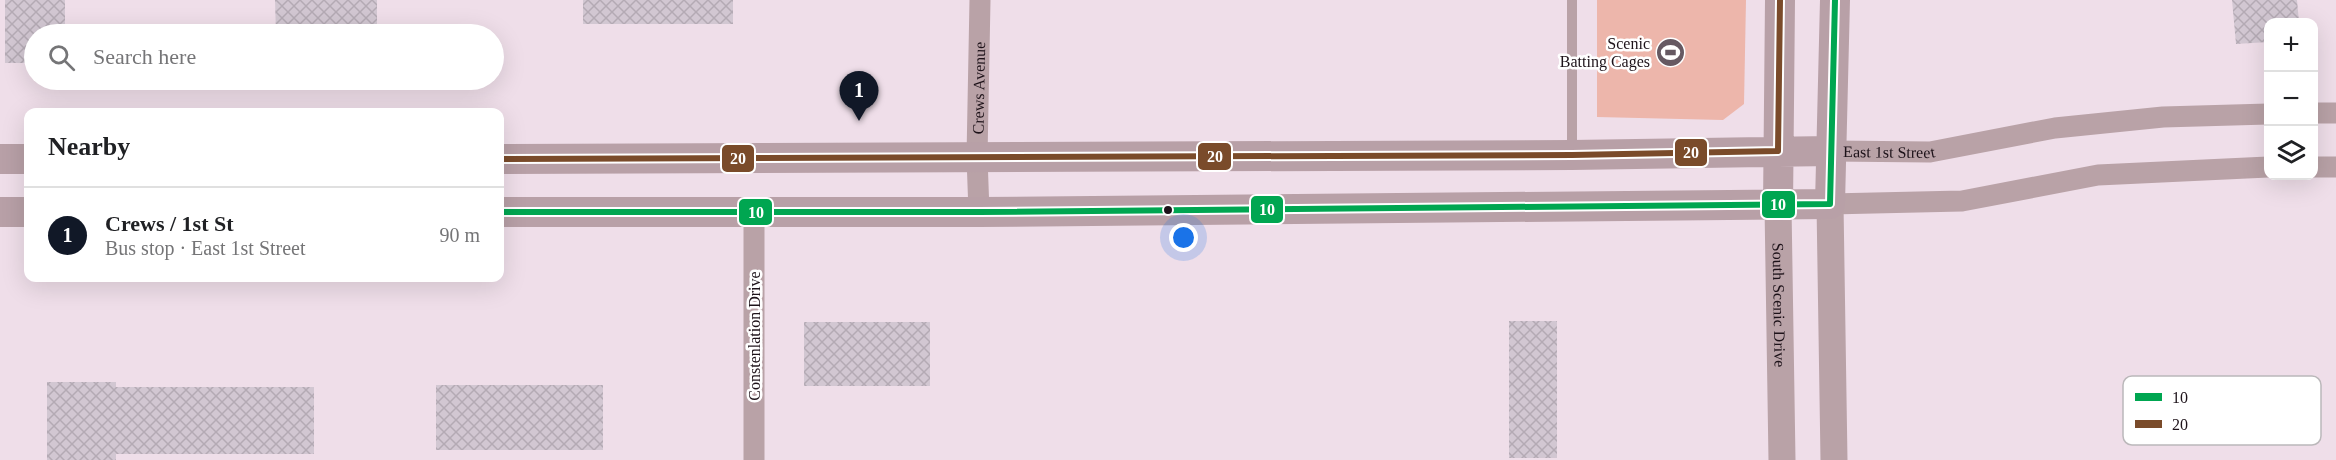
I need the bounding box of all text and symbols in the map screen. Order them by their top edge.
map controls [2264,18,2318,180]
button: + [2264,18,2318,72]
search box [24,24,504,90]
place label: Scenic Batting Cages [1560,35,1650,71]
sports icon: Scenic Batting Cages [1655,36,1687,68]
icon: search [45,41,78,74]
street label: Crews Avenue [969,42,988,135]
text: Search here [93,44,196,69]
pin: 1 [840,72,878,121]
button: − [2264,72,2318,126]
button: layers [2264,126,2318,180]
text: Nearby [48,132,130,161]
line badge: 20 [1674,138,1708,167]
line badge: 20 [1197,142,1232,171]
street label: East 1st Street [1843,143,1937,161]
line badge: 20 [721,144,755,173]
text: 20 [1683,144,1699,161]
text: 20 [1207,148,1223,165]
text: 20 [730,150,746,167]
line badge: 10 [1761,190,1796,219]
line badge: 10 [1250,195,1284,224]
text: 10 [1770,196,1786,213]
line badge: 10 [738,198,773,226]
text: 10 [1259,201,1275,218]
text: 10 [748,204,764,221]
unlabelled marker [1162,204,1174,216]
text: Crews / 1st St [105,211,234,236]
your location [1169,223,1198,252]
text: 1 [63,224,73,246]
text: 90 m [439,224,480,246]
text: Bus stop · East 1st Street [105,237,306,259]
street label: South Scenic Drive [1770,243,1789,367]
street label: Constenlation Drive [746,271,763,401]
legend [2123,376,2321,445]
text: 10 [2172,389,2188,406]
text: 20 [2172,416,2188,433]

